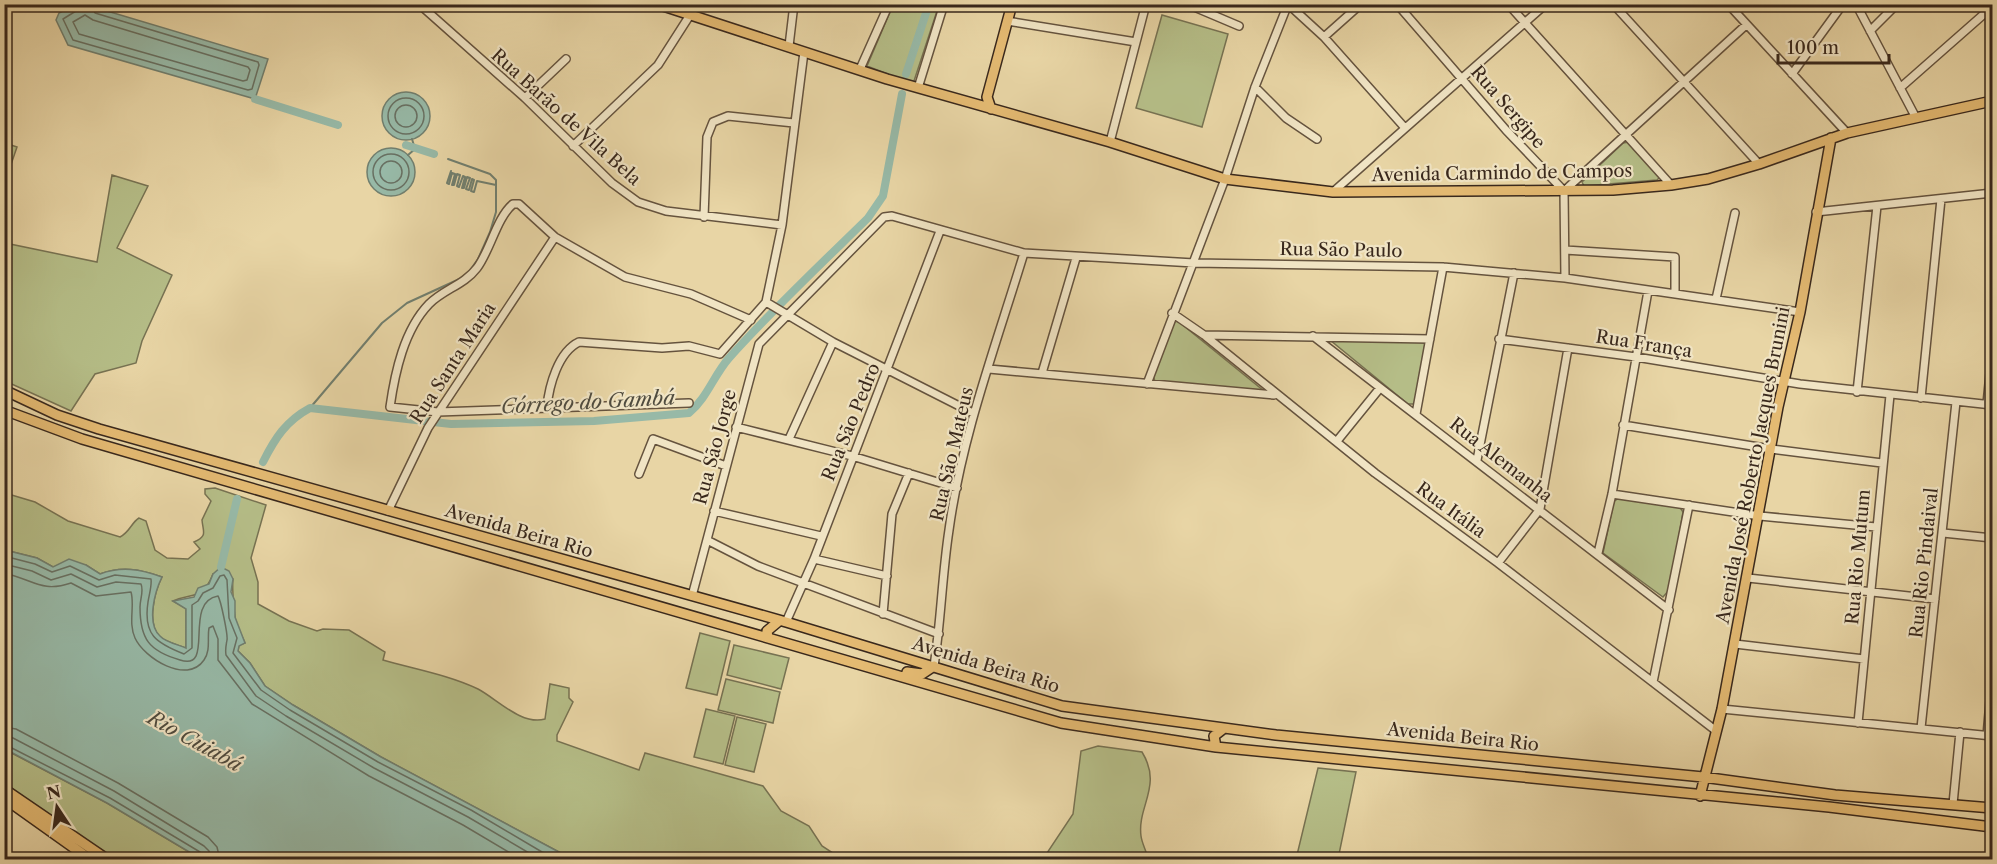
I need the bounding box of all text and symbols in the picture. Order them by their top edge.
scale bar [1778,27,1889,65]
text: 100 m [1787,37,1839,59]
street label: Rua Barão de Vila Bela [487,44,646,190]
street label: Rua Sergipe [1466,61,1550,153]
street label: Avenida Carmindo de Campos [1371,160,1632,186]
street label: Rua São Paulo [1279,238,1403,262]
street label: Rua Santa Maria [406,298,501,428]
street label: Avenida José Roberto Jacques Brunini [1711,304,1795,626]
street label: Rua França [1594,326,1694,363]
street label: Rua São Pedro [817,360,885,484]
water label: Córrego do Gambá [500,385,676,419]
street label: Rua São Mateus [926,385,978,523]
street label: Rua São Jorge [689,387,741,507]
street label: Rua Alemanha [1445,413,1557,507]
street label: Rua Itália [1412,477,1491,543]
street label: Rua Rio Pindaival [1905,487,1943,639]
street label: Rua Rio Mutum [1841,488,1875,626]
street label: Avenida Beira Rio [442,499,595,563]
street label: Avenida Beira Rio [909,632,1062,698]
water label: Rio Cuiabá [142,704,246,777]
street label: Avenida Beira Rio [1385,718,1540,756]
north arrow [27,777,87,837]
text: N [45,781,63,804]

